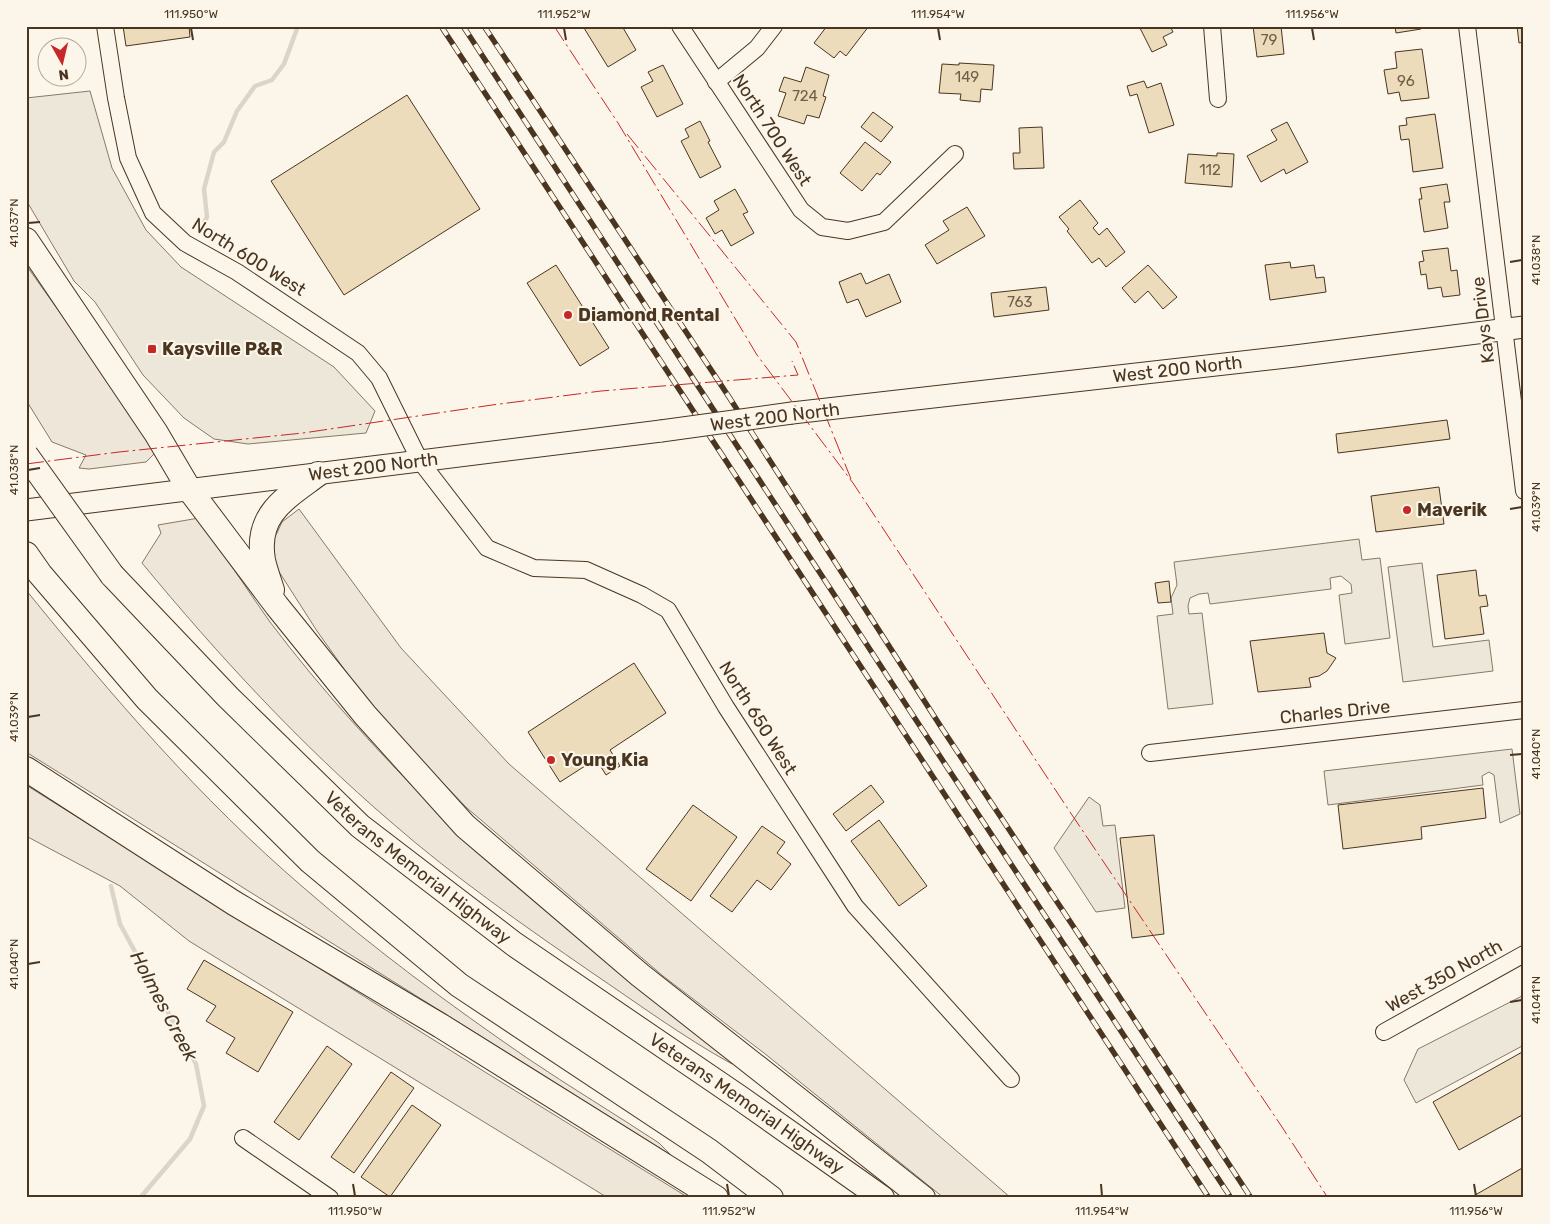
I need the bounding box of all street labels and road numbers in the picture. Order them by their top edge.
street label: North 700 West [728,70,816,190]
street label: North 600 West [188,213,310,301]
street label: Kays Drive [1467,275,1499,365]
street label: West 200 North [1112,351,1244,388]
street label: West 200 North [709,398,841,436]
street label: West 200 North [307,448,439,486]
street label: North 650 West [714,657,802,779]
street label: Charles Drive [1279,695,1391,729]
street label: Veterans Memorial Highway [320,787,515,949]
street label: West 350 North [1382,935,1506,1017]
street label: Veterans Memorial Highway [645,1028,848,1179]

